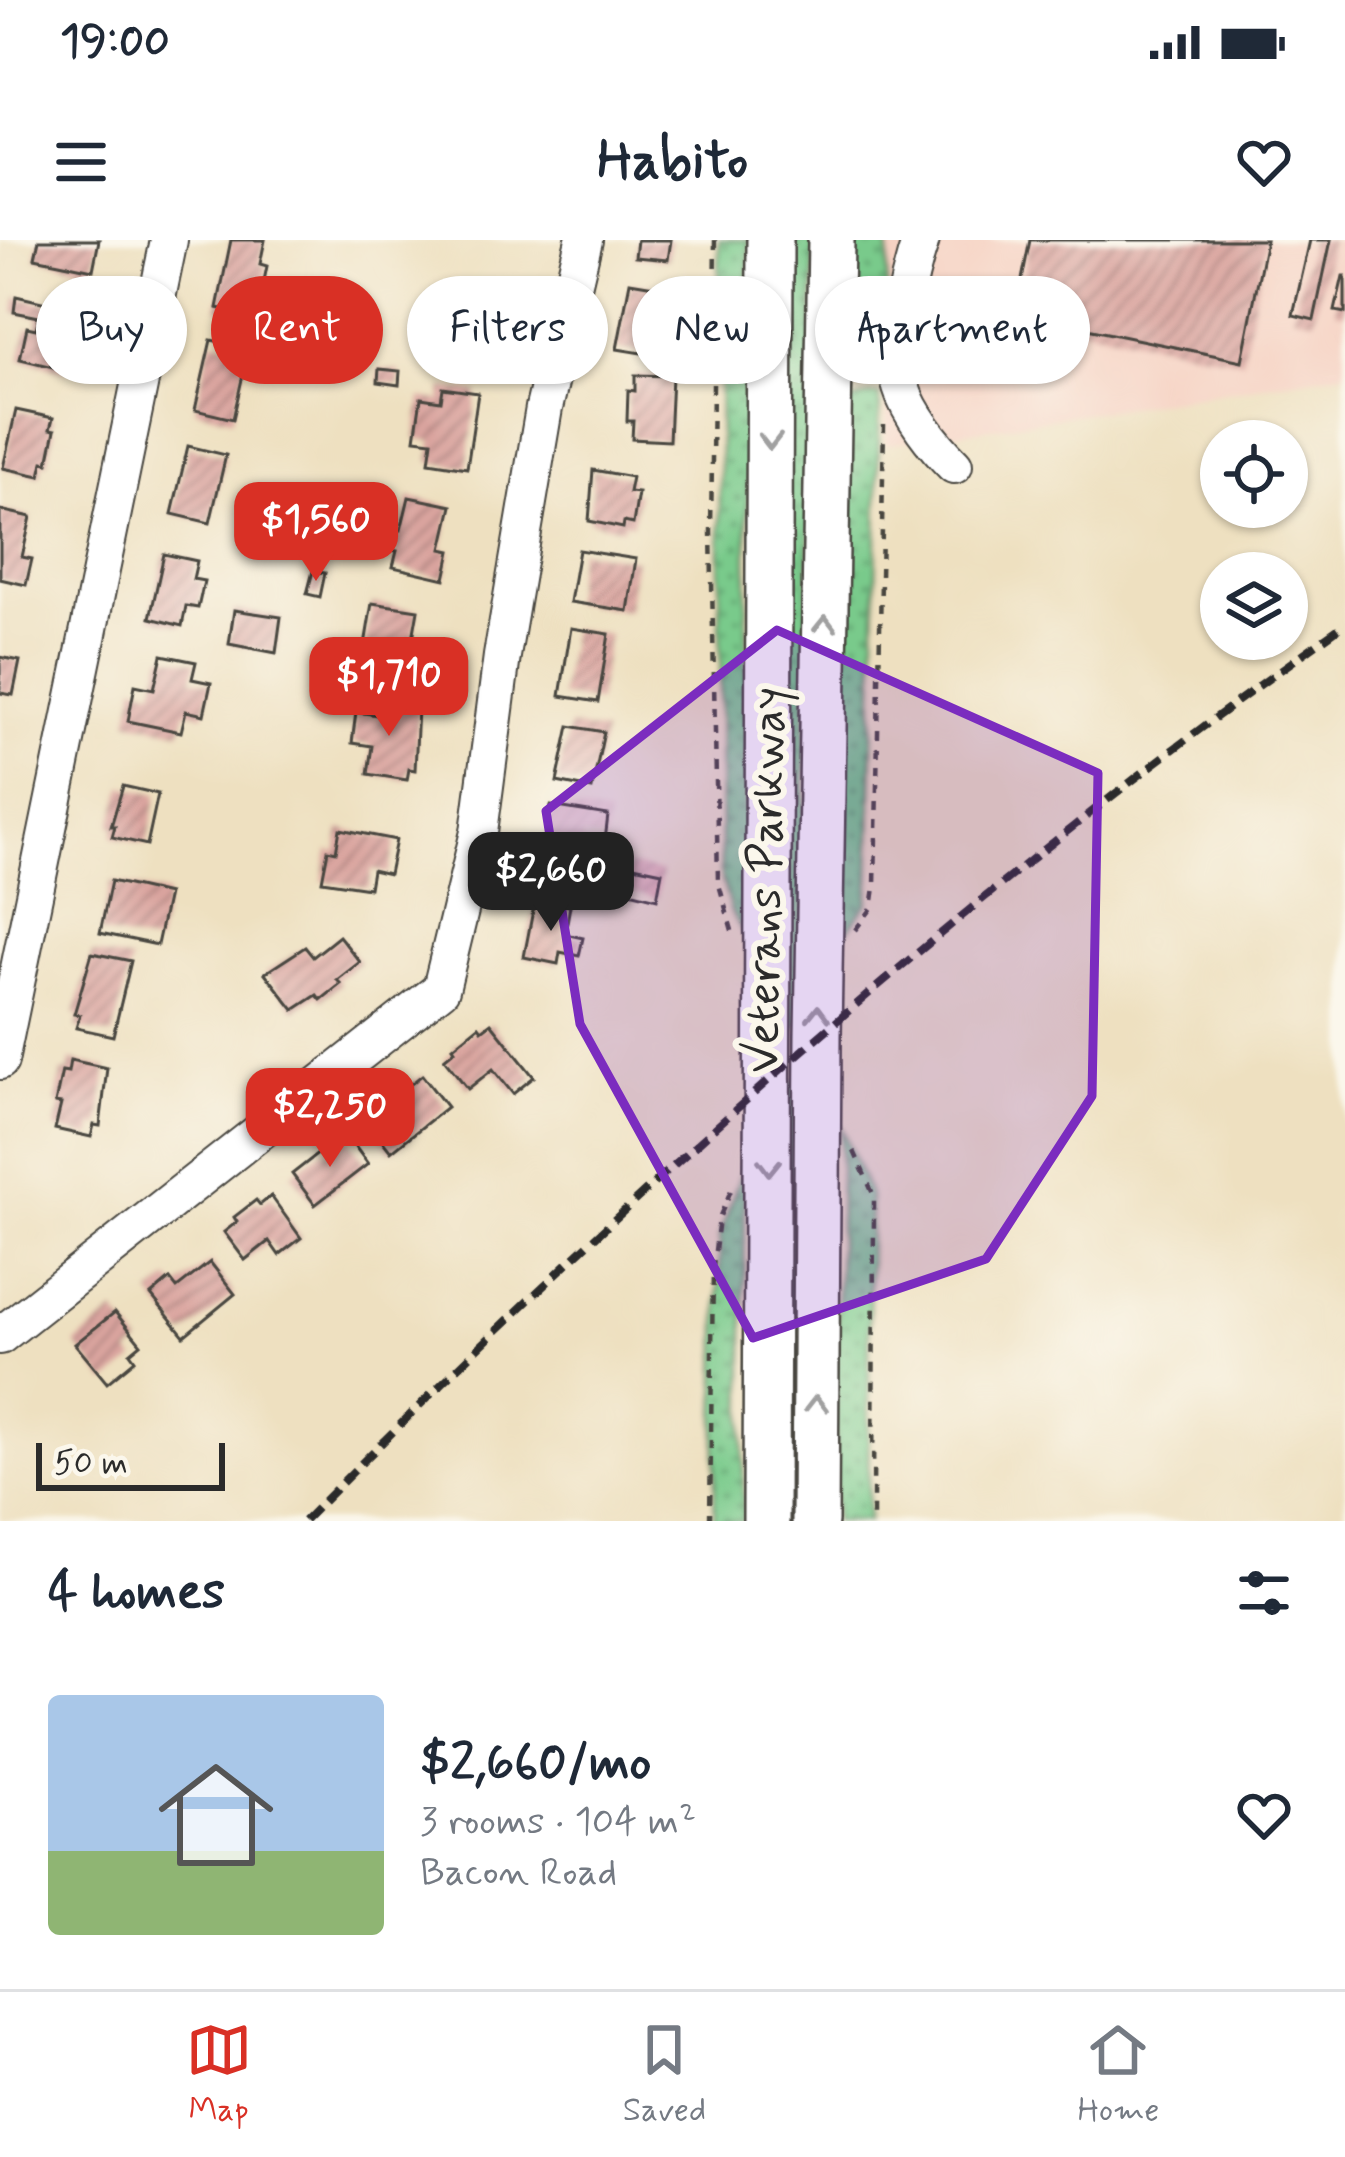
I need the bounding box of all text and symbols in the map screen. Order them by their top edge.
text: 19:00 [60,13,170,72]
text: Habito [597,127,748,198]
icon: menu [48,129,114,195]
icon: heart [1231,129,1297,195]
chip: Buy [36,276,187,384]
chip: Rent [211,276,383,384]
chip: Filters [407,276,608,384]
chip: New [632,276,791,384]
chip: Apartment [815,276,1090,384]
map controls [1200,420,1308,660]
button: locate [1200,420,1308,528]
one-way arrow [757,433,783,451]
pin: $1,560 [218,482,414,584]
text: $1,560 [261,495,371,546]
button: layers [1200,552,1308,660]
one-way arrow [812,614,838,632]
pin: $1,710 [291,637,487,739]
text: $1,710 [336,650,442,701]
street label: Veterans Parkway [732,686,802,1074]
pin: $2,660 [453,832,649,934]
text: $2,660 [495,845,607,896]
one-way arrow [805,1004,831,1023]
pin: $2,250 [232,1068,428,1170]
text: $2,250 [273,1081,387,1132]
one-way arrow [756,1159,782,1177]
one-way arrow [803,1394,829,1412]
scale bar [36,1437,225,1490]
text: 50 m [54,1442,128,1486]
text: 4 homes [48,1560,225,1626]
icon: filters [1231,1560,1297,1626]
text: $2,660/mo [420,1731,651,1797]
icon: home [144,1743,288,1887]
icon: heart [1231,1782,1297,1848]
text: 3 rooms · 104 m² [420,1797,696,1848]
text: Bacon Road [420,1848,617,1899]
tab: Map [186,2017,252,2133]
tab: Saved [623,2017,706,2133]
tab: Home [1077,2017,1159,2133]

